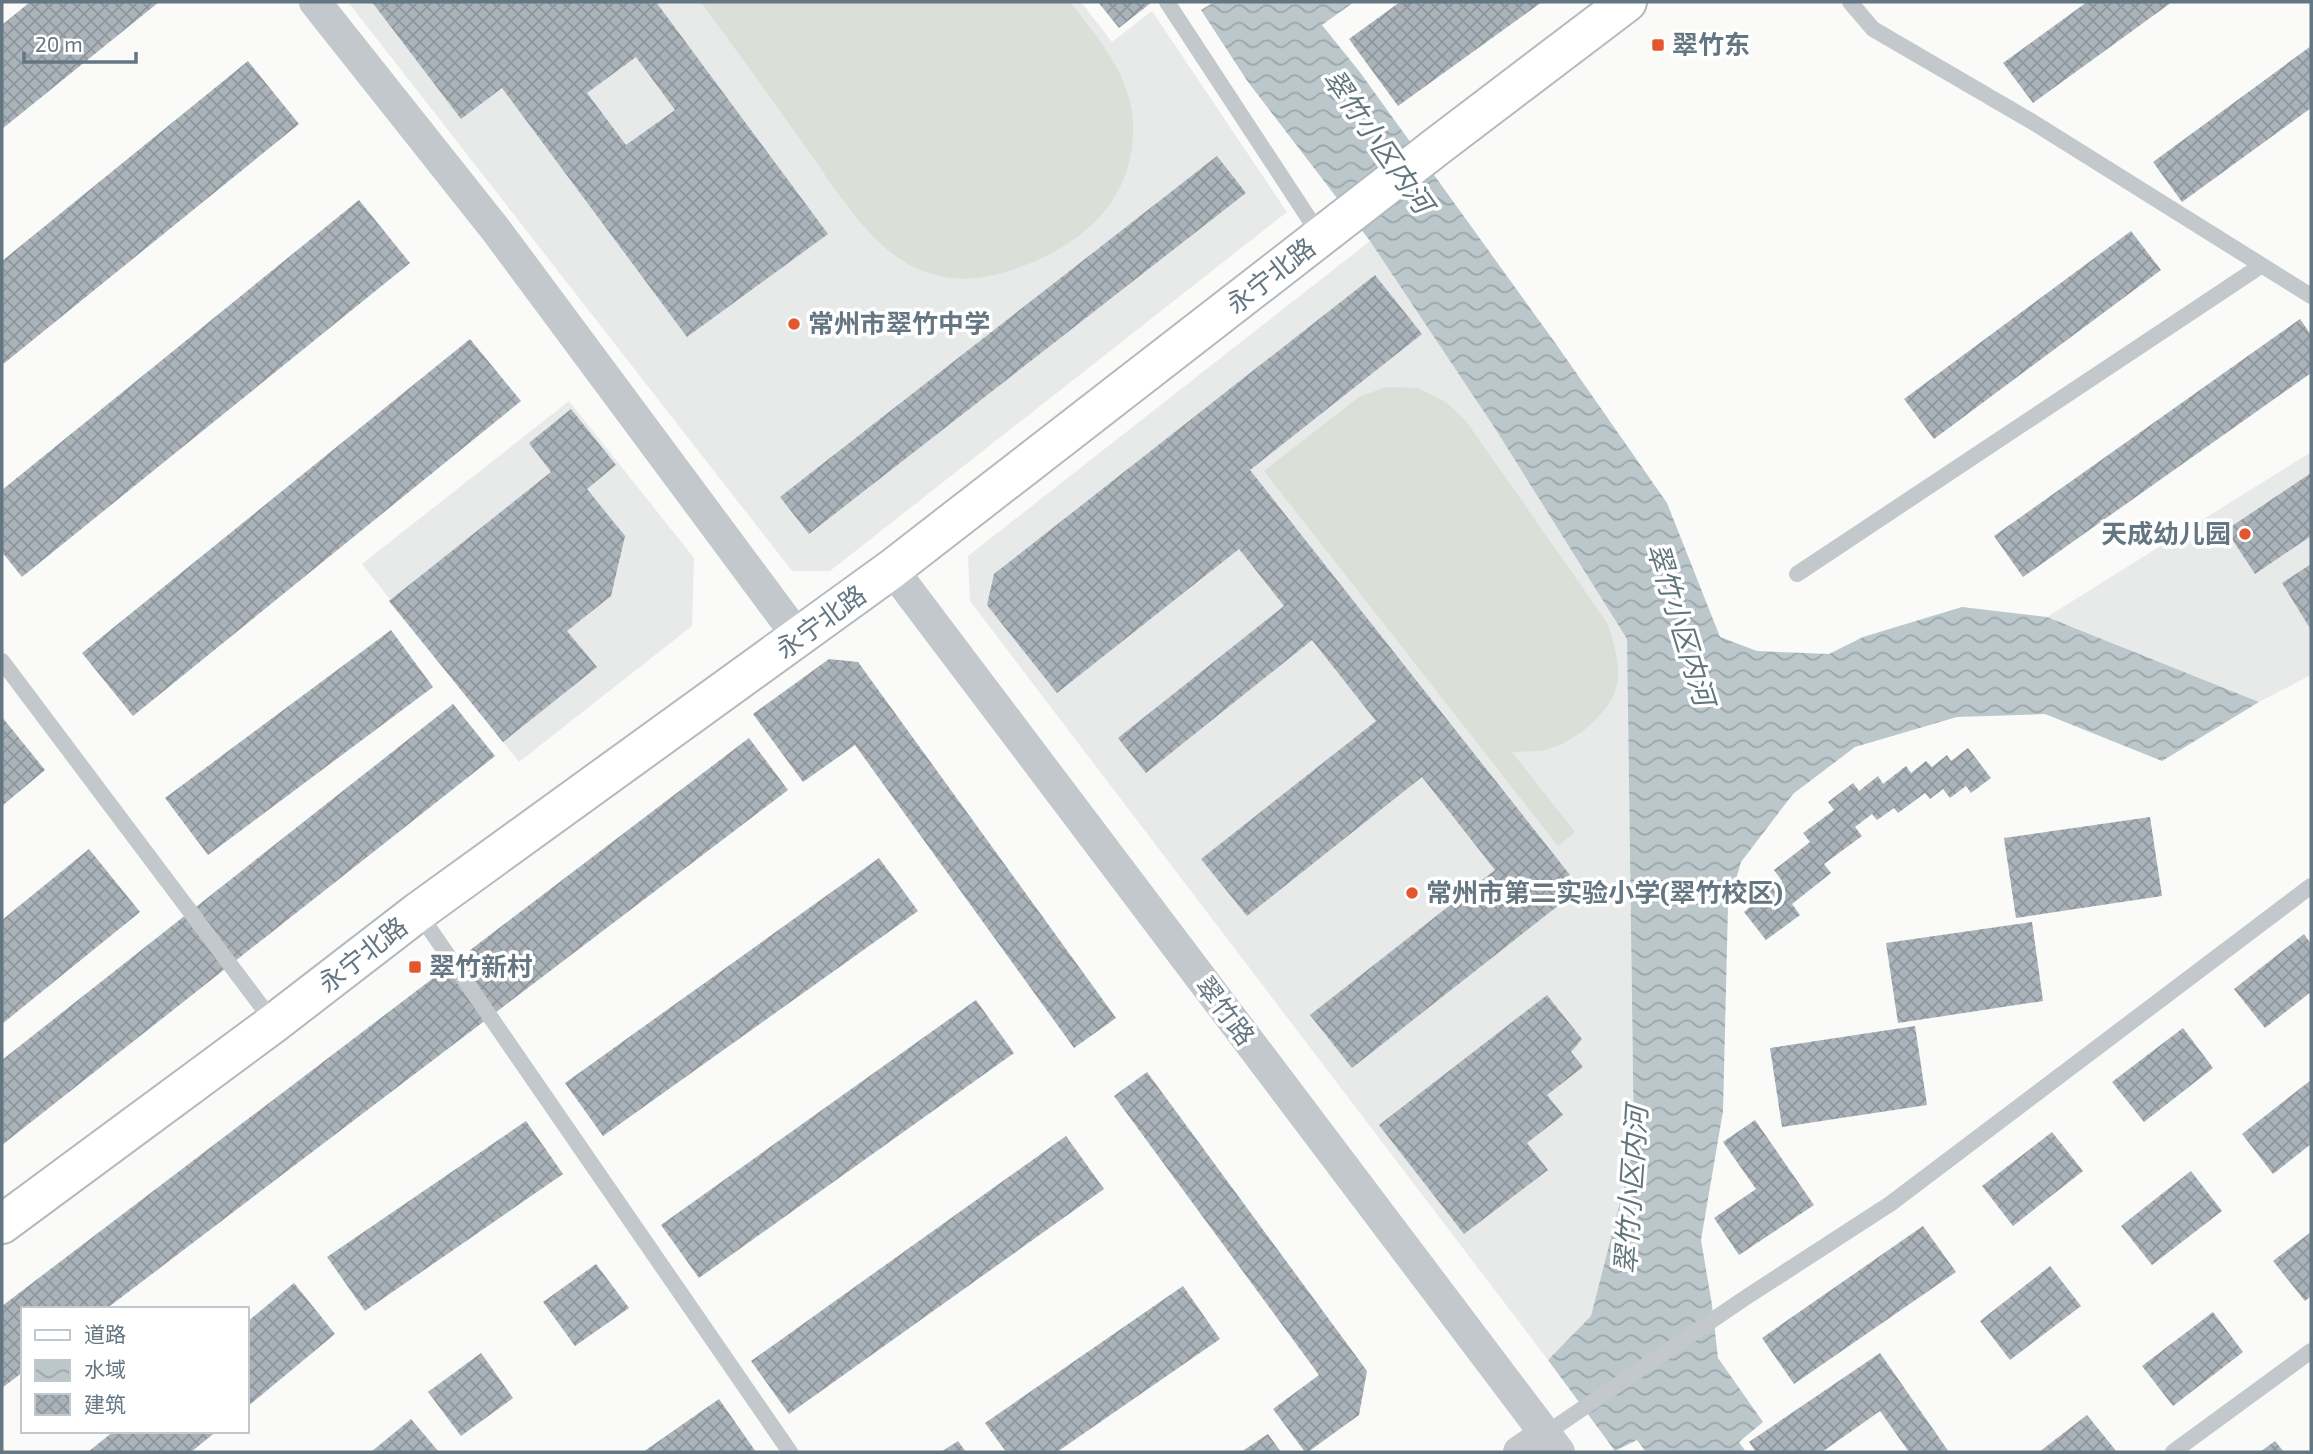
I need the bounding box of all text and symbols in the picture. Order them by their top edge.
scale bar [24,21,136,65]
place label: 翠竹东 [1672,28,1750,59]
text: 20 m [35,31,83,56]
marker: 翠竹东 [1650,37,1666,53]
water label: 翠竹小区内河 [1317,62,1444,223]
street label: 永宁北路 [1220,231,1321,319]
place label: 常州市翠竹中学 [808,307,990,338]
marker: 常州市翠竹中学 [786,316,802,332]
place label: 天成幼儿园 [2101,517,2231,548]
marker: 天成幼儿园 [2237,526,2253,542]
water label: 翠竹小区内河 [1641,538,1724,714]
street label: 永宁北路 [769,578,871,664]
place label: 常州市第二实验小学(翠竹校区) [1426,876,1783,907]
marker: 常州市第二实验小学(翠竹校区) [1404,885,1420,901]
street label: 永宁北路 [312,910,413,998]
place label: 翠竹新村 [429,950,533,981]
marker: 翠竹新村 [407,959,423,975]
street label: 翠竹路 [1190,970,1262,1051]
water label: 翠竹小区内河 [1607,1100,1653,1275]
legend [21,1307,248,1433]
text: 道路 [84,1321,126,1346]
text: 水域 [84,1356,126,1381]
text: 建筑 [84,1391,126,1416]

